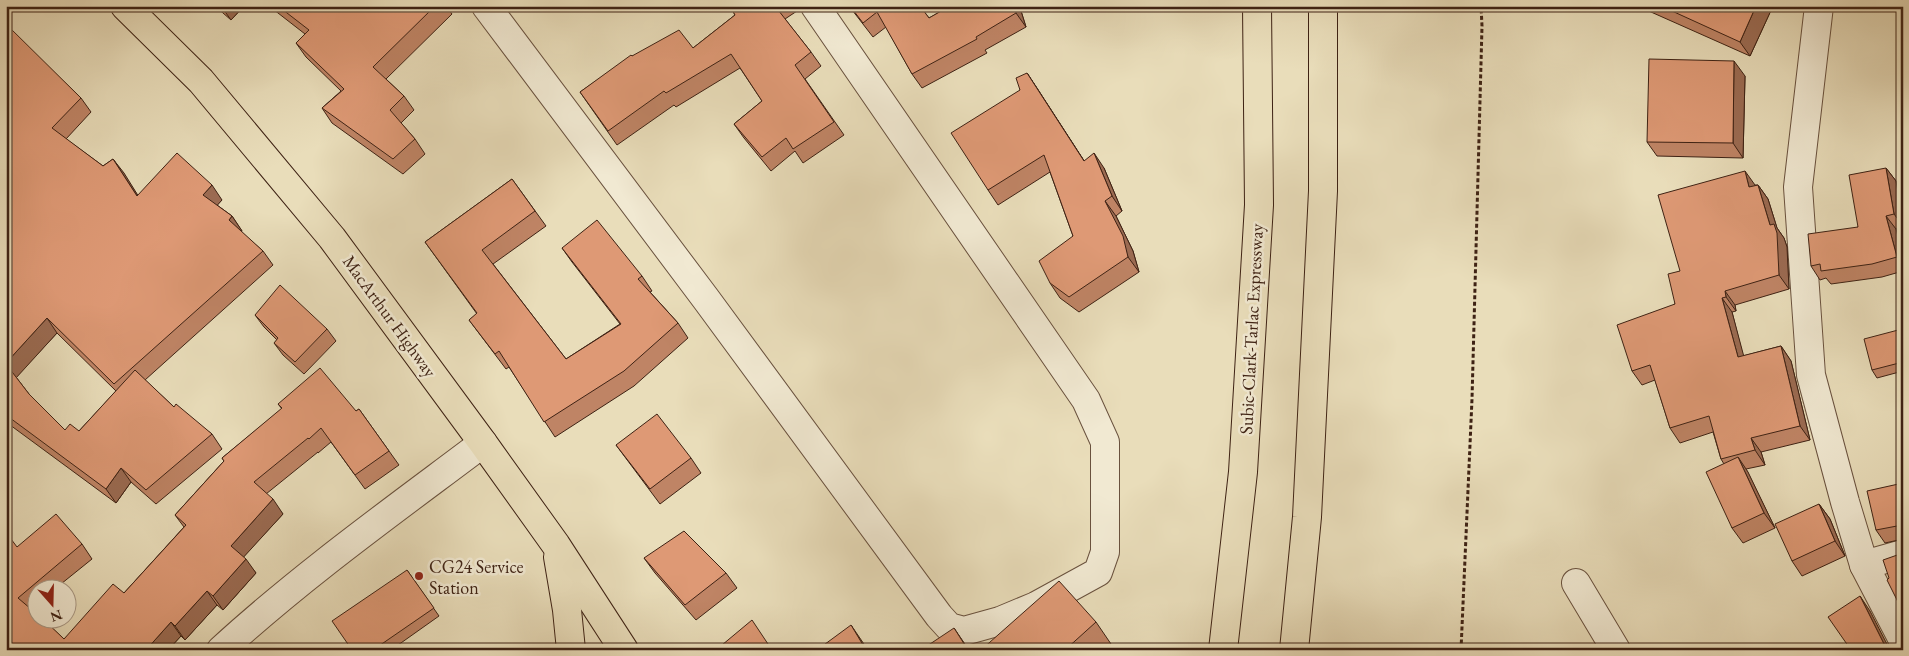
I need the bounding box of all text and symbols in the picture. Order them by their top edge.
street label: Subic-Clark-Tarlac Expressway [1234,223,1268,435]
street label: MacArthur Highway [338,250,442,382]
place label: CG24 Service Station [429,555,523,599]
marker: CG24 Service Station [413,570,425,582]
north arrow [28,578,78,628]
text: N [47,606,65,627]

